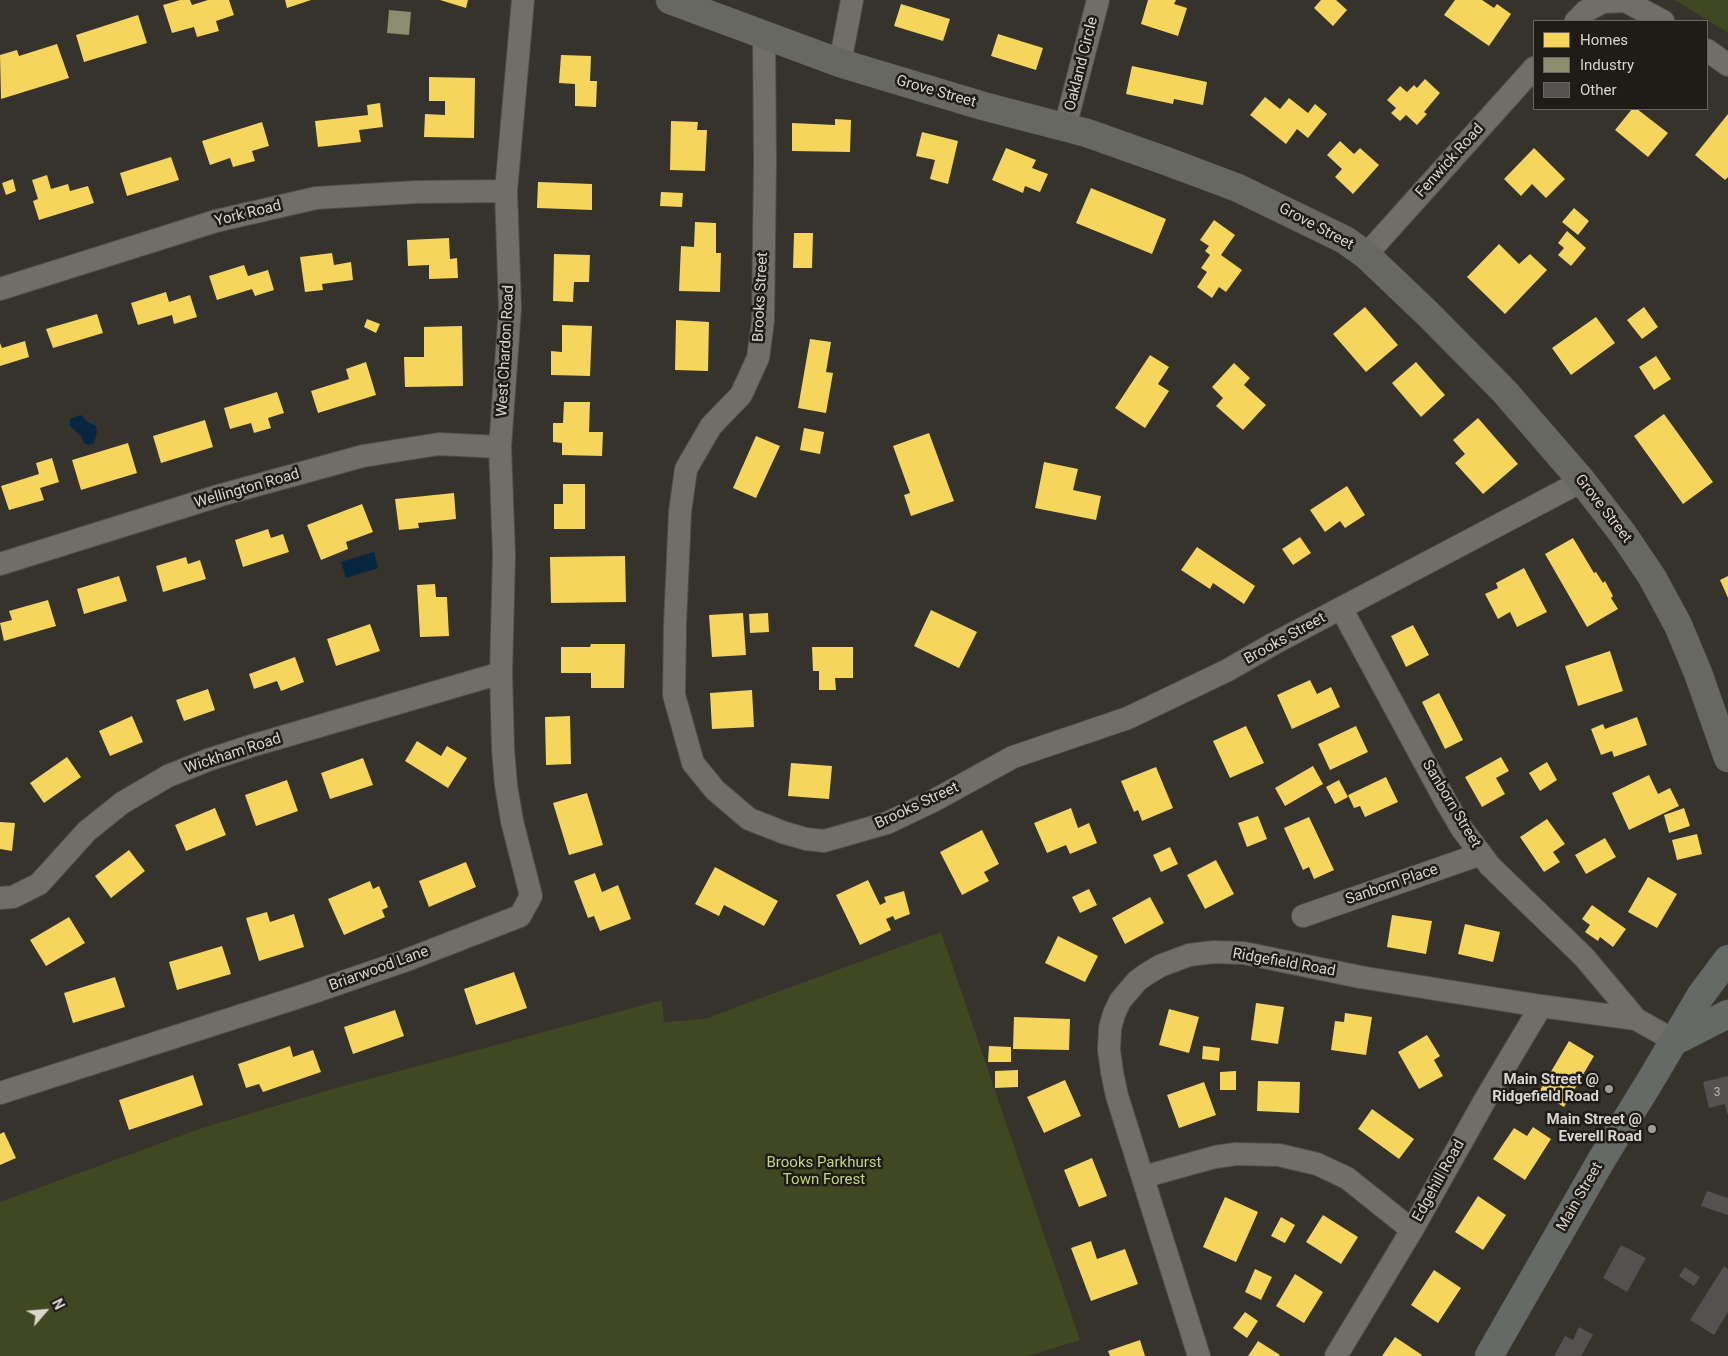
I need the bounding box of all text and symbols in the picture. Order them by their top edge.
street label: Oakland Circle [1062,15,1102,113]
legend [1533,20,1708,110]
text: Homes [1580,31,1628,49]
text: Industry [1580,56,1634,74]
street label: Grove Street [894,72,978,112]
text: Other [1580,81,1617,99]
street label: Fenwick Road [1412,120,1488,202]
street label: York Road [213,197,283,231]
street label: Grove Street [1276,200,1356,254]
street label: Brooks Street [750,252,772,342]
street label: West Chardon Road [494,285,518,417]
street label: Wellington Road [192,465,302,513]
street label: Grove Street [1571,471,1635,547]
street label: Brooks Street [1241,609,1329,669]
street label: Wickham Road [183,730,283,778]
street label: Sanborn Street [1418,757,1484,851]
street label: Brooks Street [872,779,962,833]
street label: Sanborn Place [1343,861,1441,909]
street label: Briarwood Lane [327,943,431,995]
street label: Ridgefield Road [1231,945,1337,981]
place label: Main Street @ Ridgefield Road [1492,1071,1599,1106]
marker: Main Street @ Ridgefield Road [1603,1083,1615,1095]
house number: 3 [1714,1086,1720,1100]
place label: Main Street @ Everell Road [1547,1111,1642,1146]
marker: Main Street @ Everell Road [1646,1123,1658,1135]
street label: Edgehill Road [1409,1137,1469,1225]
park label: Brooks Parkhurst Town Forest [767,1154,881,1189]
street label: Main Street [1553,1159,1607,1235]
north arrow [20,1286,70,1336]
text: N [49,1296,68,1312]

